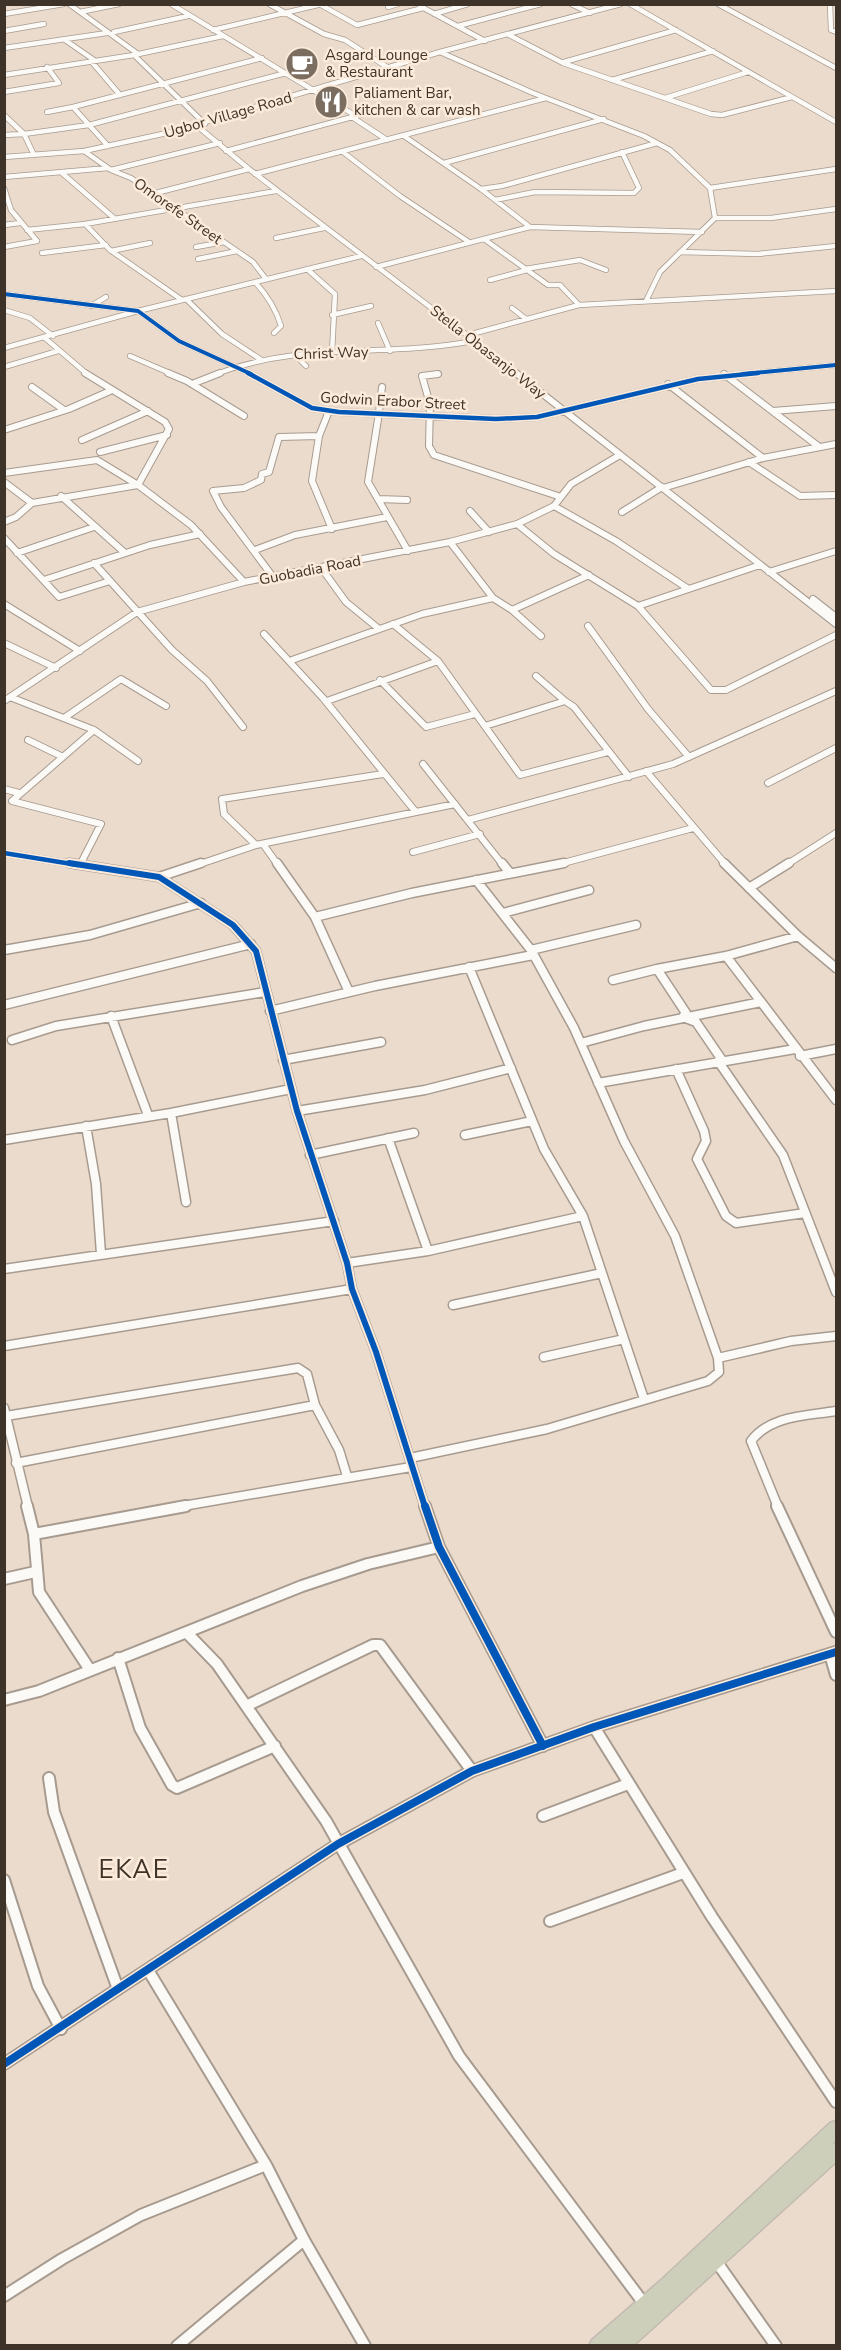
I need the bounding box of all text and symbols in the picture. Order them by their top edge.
place label: Asgard Lounge & Restaurant [325,45,428,82]
cafe icon: Asgard Lounge & Restaurant [284,46,320,82]
place label: Paliament Bar, kitchen & car wash [354,83,480,120]
restaurant icon: Paliament Bar, kitchen & car wash [313,84,349,120]
street label: Ugbor Village Road [162,87,294,143]
street label: Omorefe Street [130,173,227,249]
street label: Stella Obasanjo Way [426,300,550,404]
street label: Christ Way [293,342,369,364]
street label: Godwin Erabor Street [320,387,467,415]
street label: Guobadia Road [257,550,363,590]
district label: EKAE [99,1852,169,1887]

